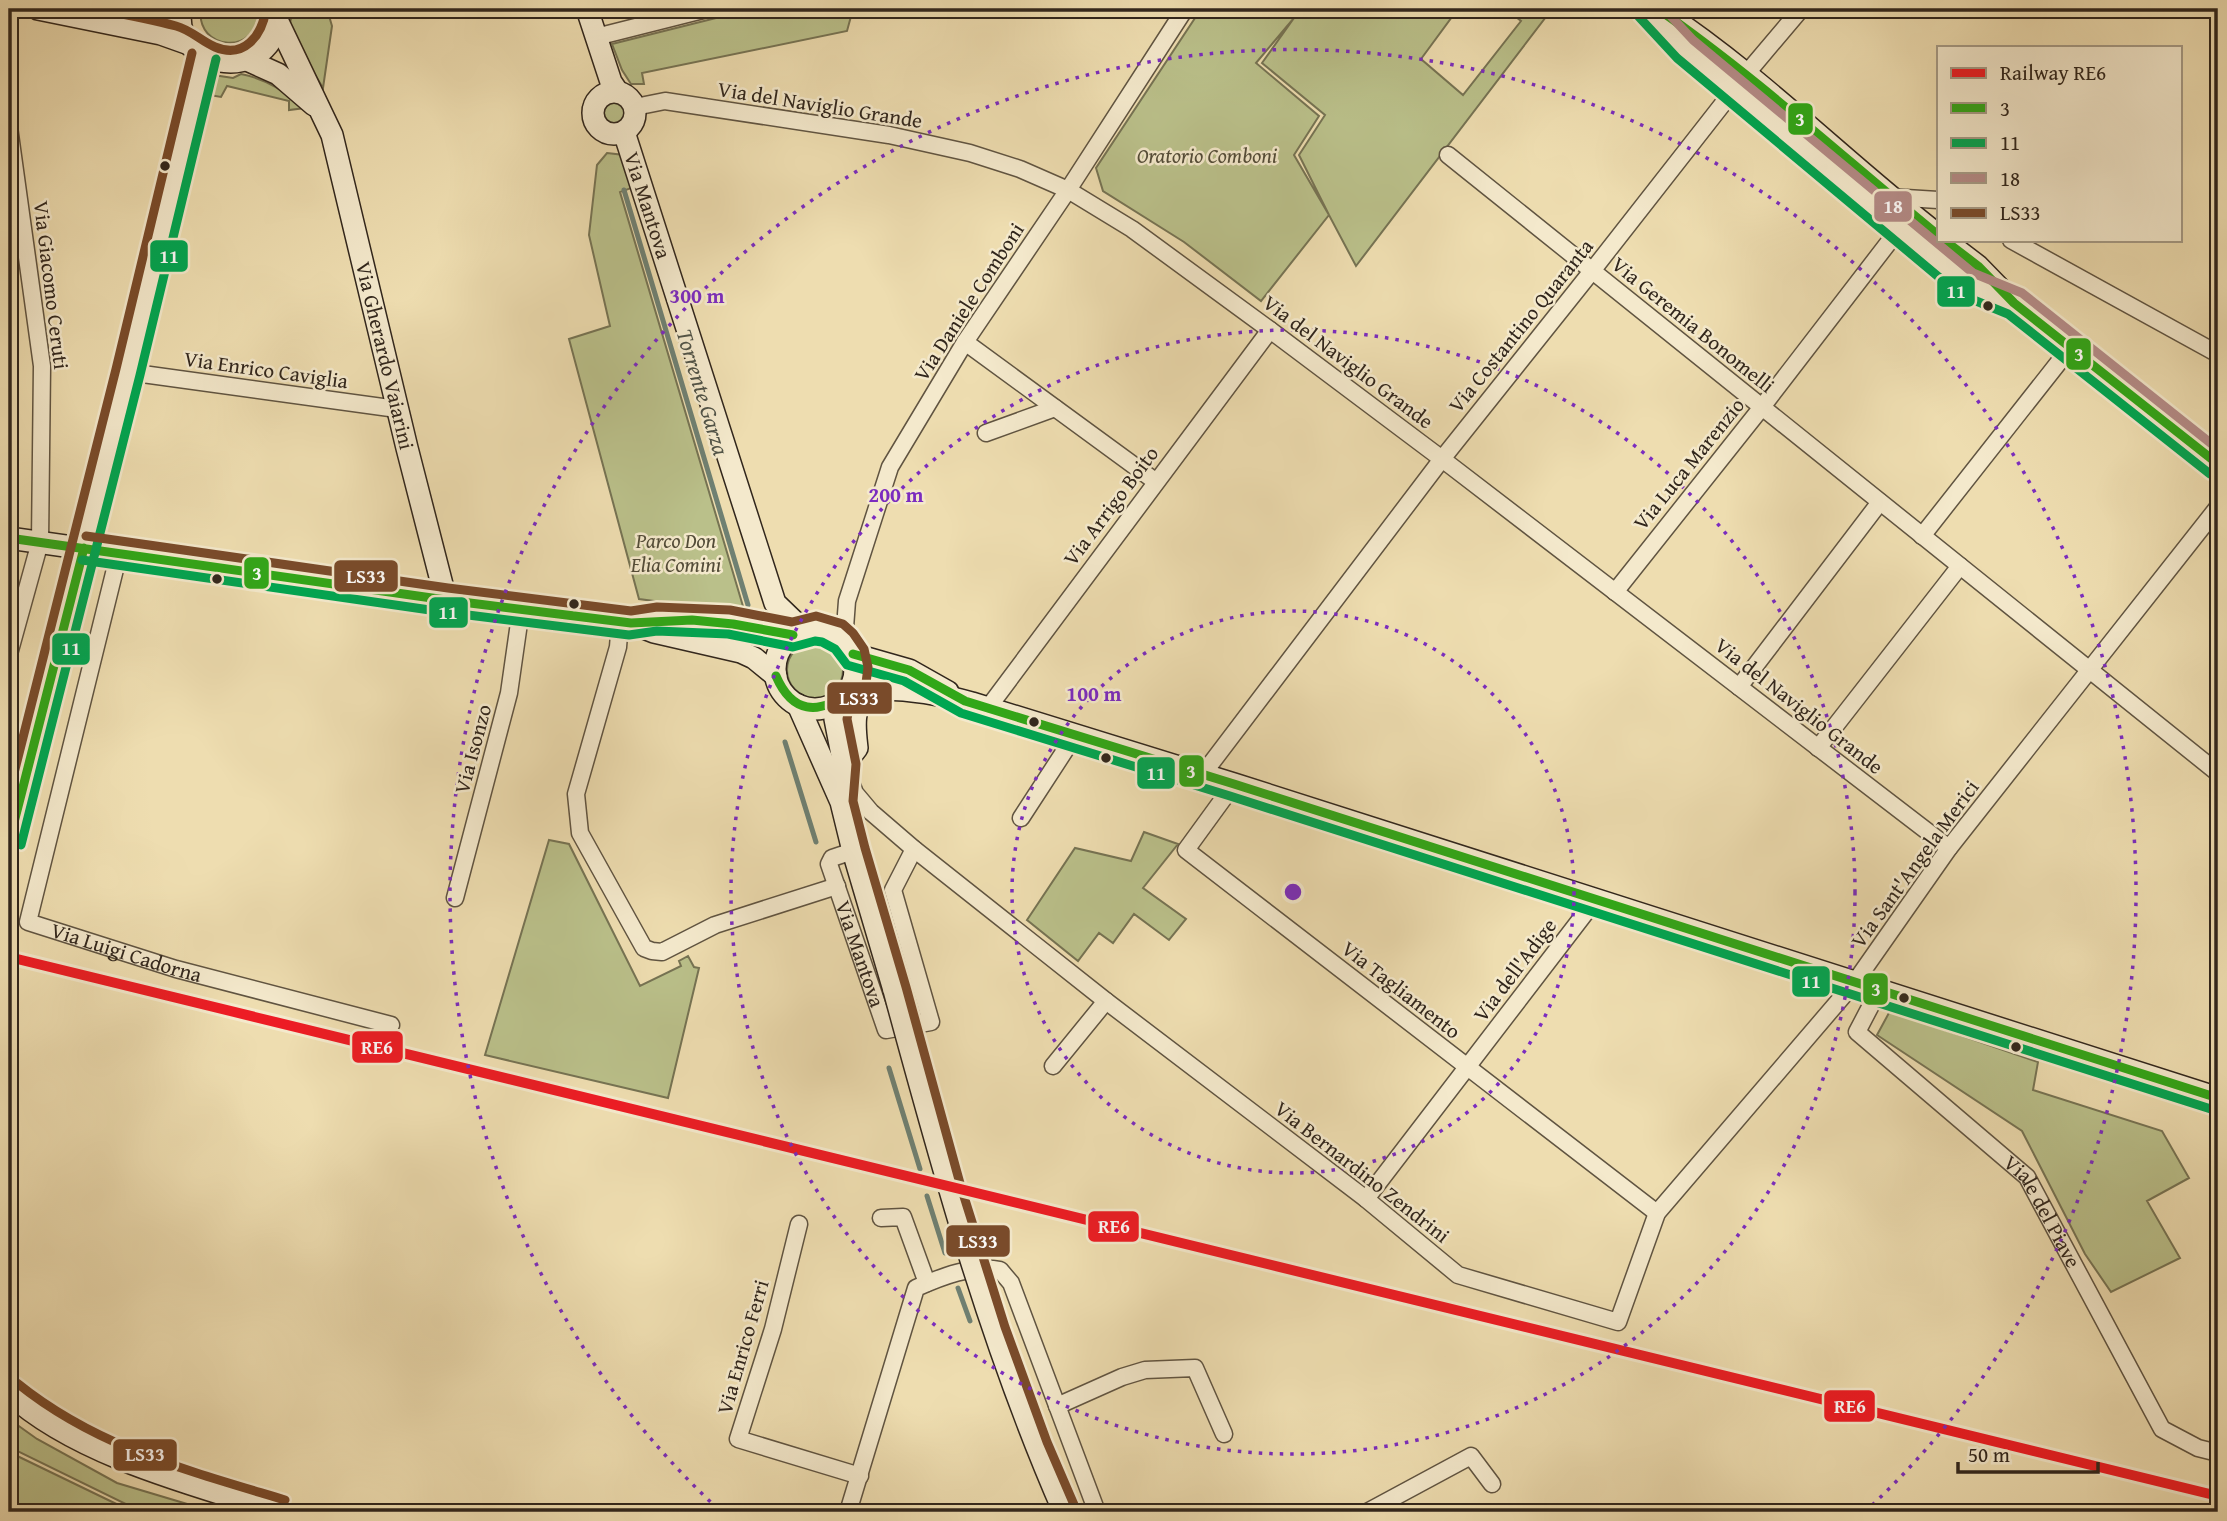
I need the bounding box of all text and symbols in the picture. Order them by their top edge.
legend [1937,46,2182,242]
text: Railway RE6 [2000,57,2106,88]
street label: Via del Naviglio Grande [716,73,925,136]
text: 3 [2000,93,2010,124]
line badge: 3 [1787,102,1814,136]
text: 3 [1795,105,1805,133]
text: 11 [2000,127,2020,158]
park label: Oratorio Comboni [1137,140,1278,171]
street label: Via Mantova [616,148,680,263]
unlabelled marker [158,159,172,173]
text: 18 [2000,163,2020,194]
line badge: 18 [1873,190,1913,223]
text: 18 [1883,192,1903,220]
text: LS33 [2000,197,2041,228]
street label: Via Giacomo Ceruti [26,199,77,371]
street label: Via Daniele Comboni [906,216,1032,387]
street label: Via Costantino Quaranta [1441,232,1601,419]
line badge: 11 [149,239,189,273]
text: 11 [159,242,179,270]
street label: Via Geremia Bonomelli [1605,249,1782,400]
street label: Via Gherardo Vaiarini [348,258,423,453]
line badge: 11 [1936,275,1976,308]
text: 11 [1946,277,1966,305]
text: 300 m [669,280,725,311]
street label: Via del Naviglio Grande [1256,287,1440,436]
unlabelled marker [1981,299,1995,313]
water label: Torrente Garza [669,325,738,459]
line badge: 3 [2065,337,2092,371]
text: 3 [2074,340,2084,368]
street label: Via Enrico Caviglia [182,343,350,396]
street label: Via Luca Marenzio [1625,391,1752,537]
street label: Via Arrigo Boito [1055,439,1166,572]
text: 200 m [868,479,924,510]
park label: Parco Don Elia Comini [630,525,722,580]
line badge: 3 [243,556,270,590]
text: 3 [252,559,262,587]
line badge: LS33 [333,559,399,593]
text: LS33 [346,562,386,590]
unlabelled marker [210,572,224,586]
line badge: 11 [428,596,469,629]
unlabelled marker [567,597,581,611]
text: 11 [438,598,458,626]
street label: Via del Naviglio Grande [1708,630,1890,782]
line badge: 11 [51,632,91,666]
text: 11 [61,634,81,662]
text: 100 m [1066,678,1122,709]
line badge: LS33 [826,681,893,715]
text: LS33 [839,684,879,712]
street label: Via Isonzo [446,701,499,797]
unlabelled marker [1027,715,1041,729]
unlabelled marker [1099,751,1113,765]
line badge: 3 [1178,754,1205,788]
line badge: 11 [1136,756,1176,790]
text: 3 [1186,757,1196,785]
text: 11 [1146,759,1166,787]
street label: Via Sant'Angela Merici [1843,773,1986,954]
centre of rings [1281,880,1305,904]
street label: Via Mantova [828,896,893,1011]
street label: Via dell'Adige [1465,911,1564,1028]
street label: Via Luigi Cadorna [47,914,205,990]
street label: Via Tagliamento [1335,933,1468,1046]
line badge: 11 [1791,965,1831,998]
text: 11 [1801,967,1821,995]
line badge: 3 [1862,972,1889,1006]
text: 3 [1871,975,1881,1003]
unlabelled marker [1897,991,1911,1005]
line badge: RE6 [351,1030,404,1064]
text: RE6 [361,1033,393,1061]
unlabelled marker [2009,1040,2023,1054]
street label: Via Bernardino Zendrini [1268,1093,1457,1250]
street label: Viale del Piave [1997,1147,2089,1273]
line badge: RE6 [1087,1210,1140,1243]
text: RE6 [1098,1212,1130,1240]
line badge: LS33 [945,1224,1011,1258]
text: LS33 [958,1227,998,1255]
street label: Via Enrico Ferri [709,1276,777,1418]
line badge: RE6 [1823,1389,1876,1423]
text: RE6 [1834,1392,1866,1420]
scale bar [1958,1430,2098,1474]
line badge: LS33 [112,1438,178,1472]
text: 50 m [1968,1439,2010,1470]
text: LS33 [125,1440,165,1468]

